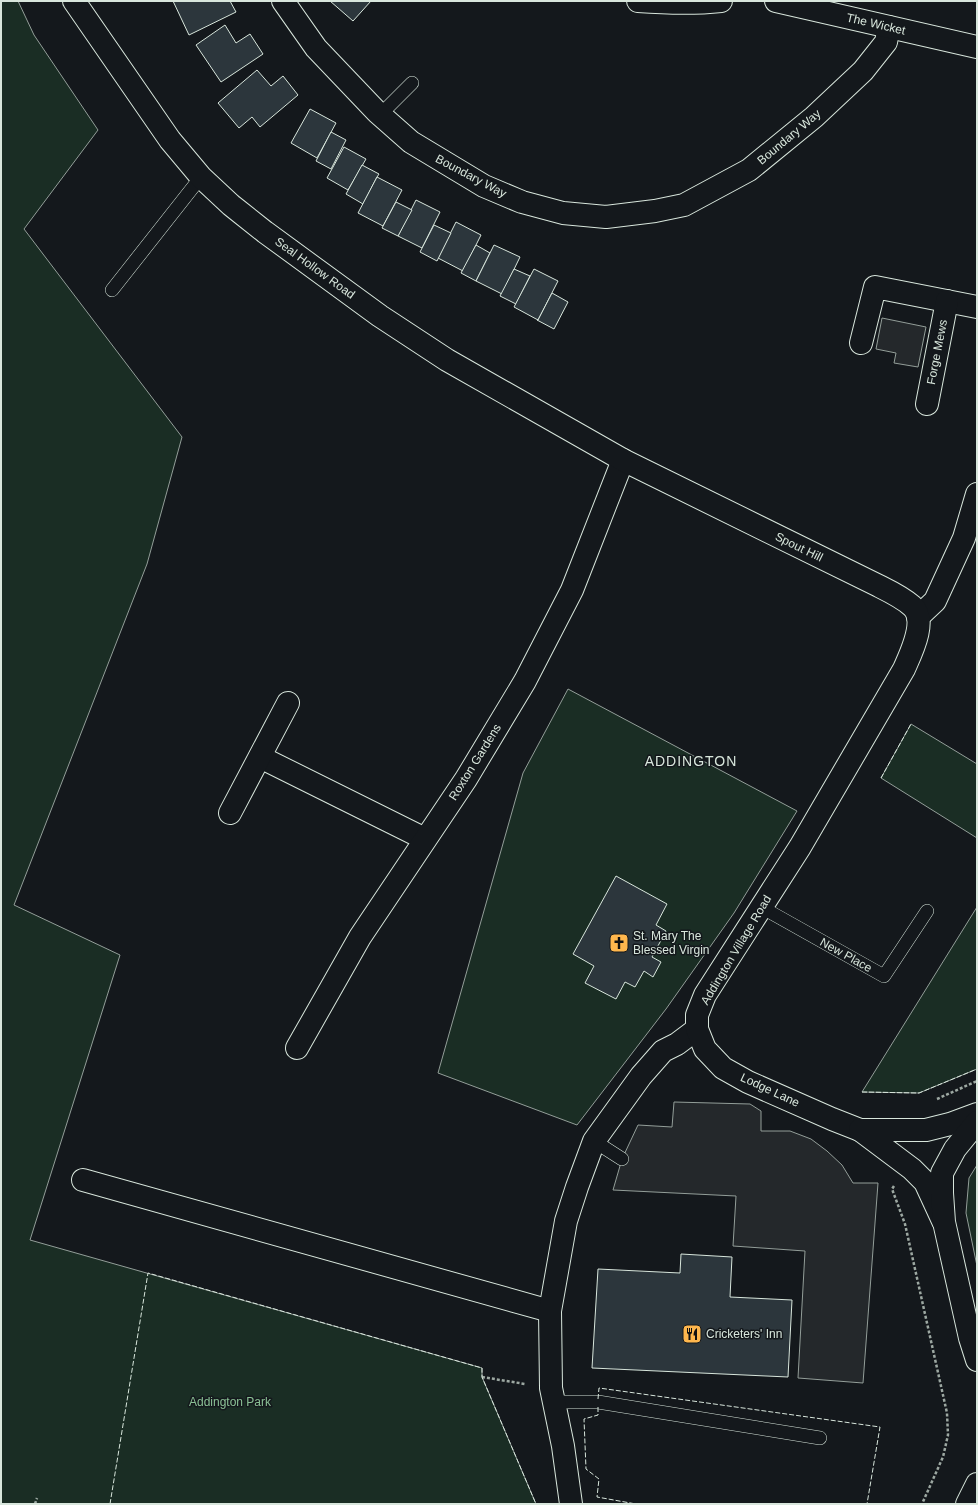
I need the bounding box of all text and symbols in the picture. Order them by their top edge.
street label: The Wicket [845,10,907,38]
street label: Boundary Way [755,106,823,168]
street label: Boundary Way [433,151,509,201]
street label: Seal Hollow Road [272,234,358,302]
street label: Forge Mews [924,318,950,386]
street label: Spout Hill [773,529,825,565]
street label: Roxton Gardens [446,721,504,803]
district label: ADDINGTON [645,753,737,769]
street label: Addington Village Road [698,893,774,1007]
place label: St. Mary The Blessed Virgin [633,929,710,957]
church icon: St. Mary The Blessed Virgin [608,932,630,954]
street label: New Place [818,935,875,975]
street label: Lodge Lane [738,1070,802,1110]
restaurant icon: Cricketers' Inn [681,1323,703,1345]
place label: Cricketers' Inn [706,1327,782,1341]
park label: Addington Park [189,1395,272,1409]

